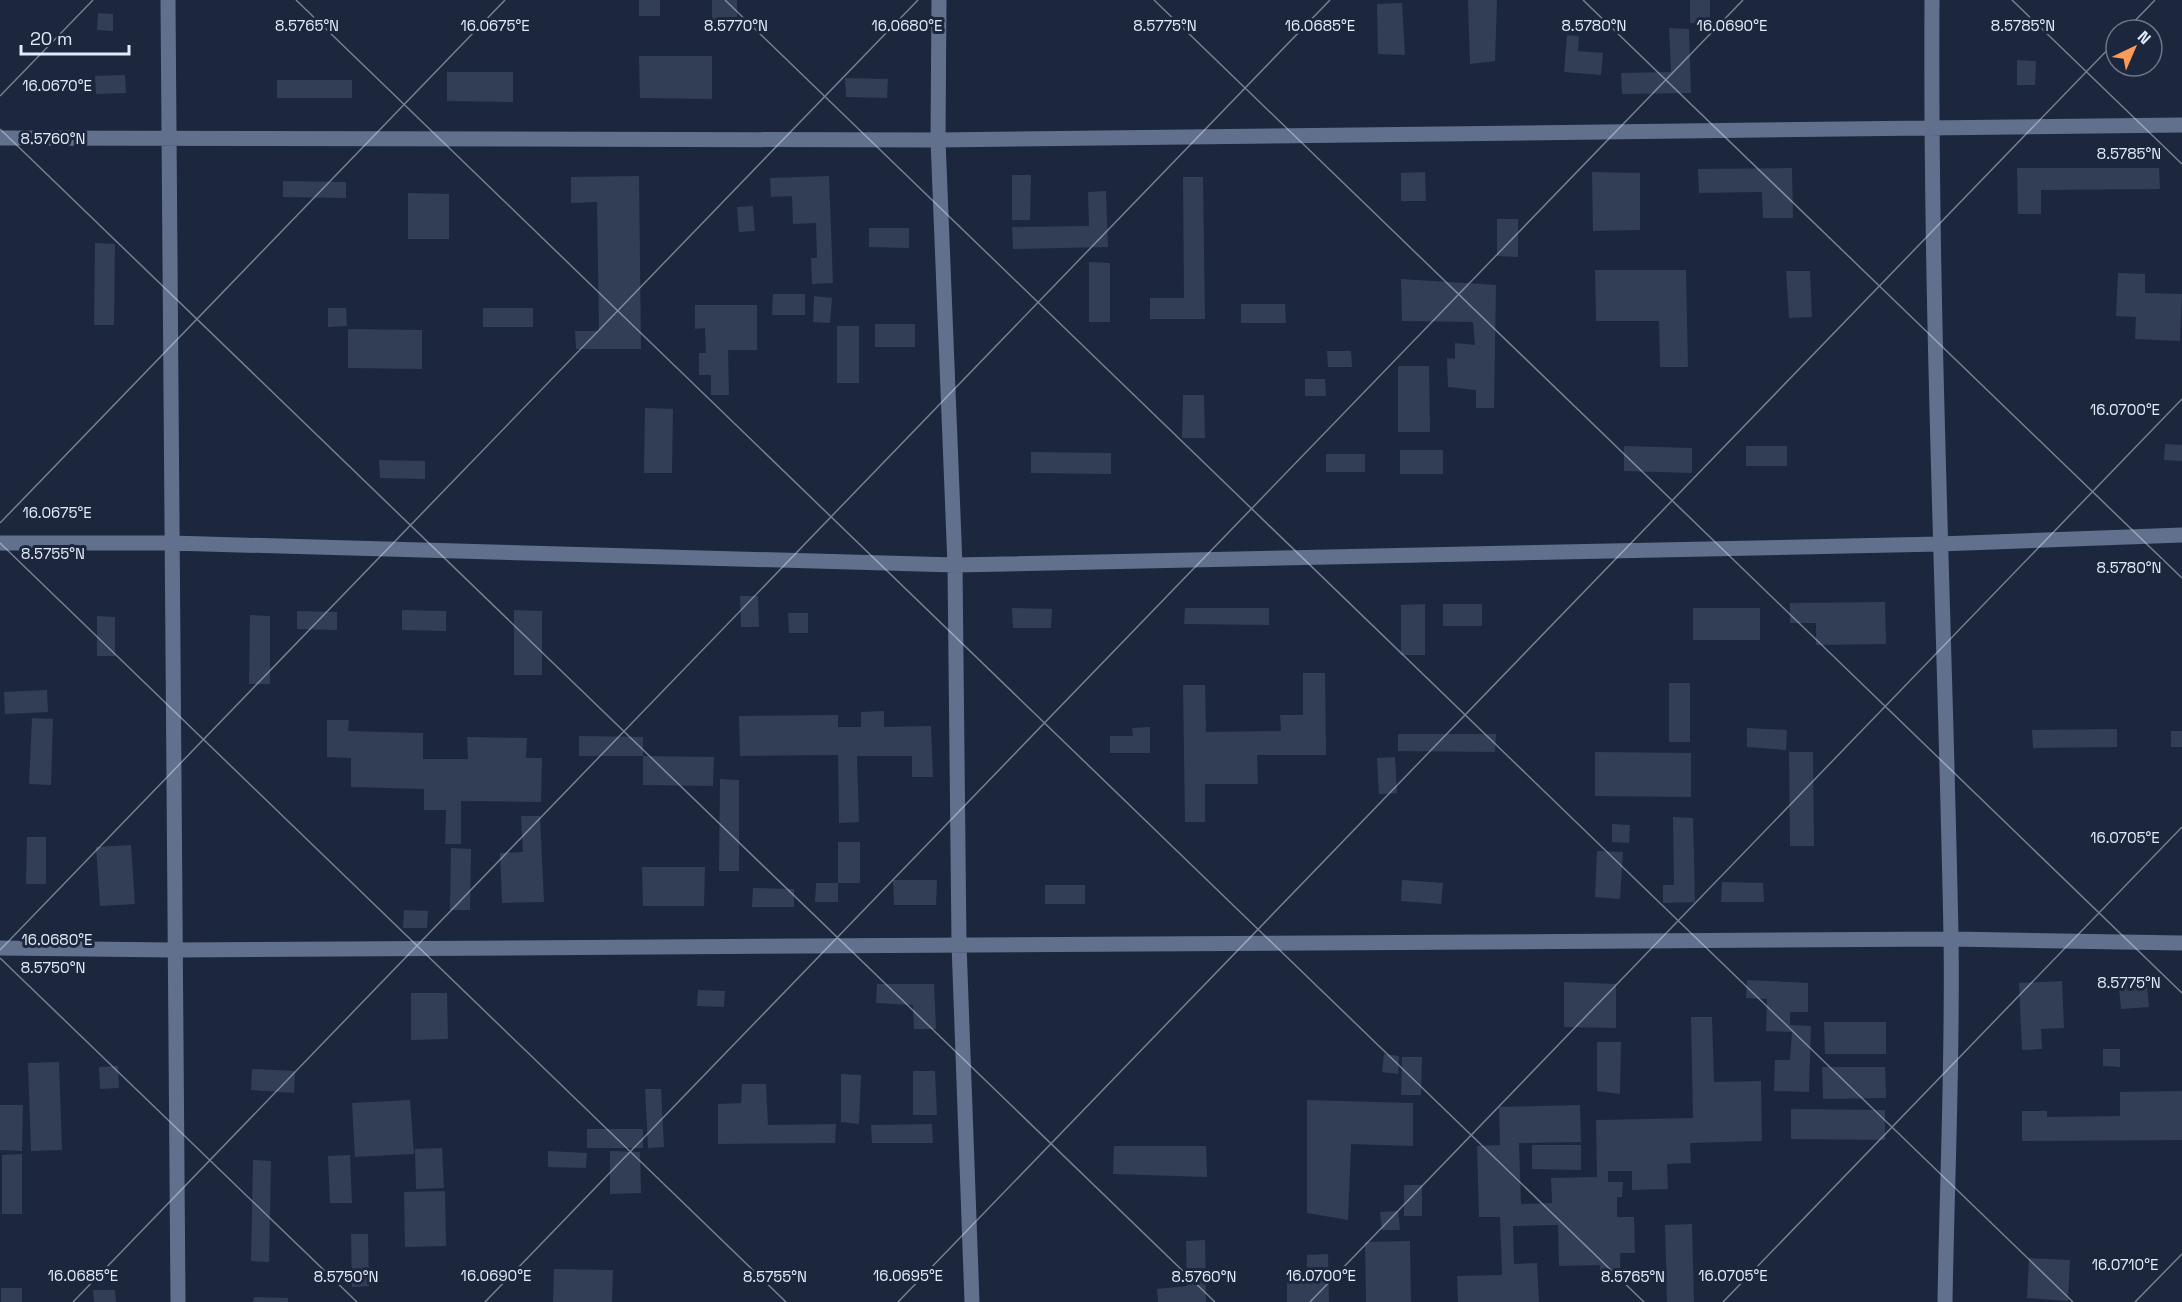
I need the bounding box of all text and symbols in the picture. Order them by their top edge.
text: 8.5765°N [275,16,339,35]
text: 16.0675°E [460,16,530,35]
text: 8.5770°N [704,16,768,35]
text: 16.0680°E [872,16,942,35]
text: 8.5775°N [1133,16,1197,35]
text: 16.0685°E [1285,16,1355,35]
text: 8.5780°N [1562,16,1627,35]
text: 16.0690°E [1697,16,1767,35]
text: 8.5785°N [1991,16,2055,35]
scale bar [21,18,129,56]
north arrow [2104,18,2164,78]
text: N [2133,26,2155,49]
text: 20 m [30,27,73,50]
text: 16.0670°E [22,76,92,95]
text: 8.5760°N [21,129,85,148]
text: 8.5785°N [2097,144,2161,163]
text: 16.0700°E [2090,400,2160,419]
text: 16.0675°E [22,503,92,522]
text: 8.5755°N [21,544,85,563]
text: 8.5780°N [2097,558,2162,577]
text: 16.0705°E [2090,828,2160,847]
text: 16.0680°E [22,930,92,949]
text: 8.5750°N [21,958,85,977]
text: 8.5775°N [2097,973,2161,992]
text: 16.0710°E [2092,1255,2158,1274]
text: 16.0685°E [48,1266,118,1285]
text: 16.0690°E [461,1266,531,1285]
text: 16.0695°E [873,1266,943,1285]
text: 16.0700°E [1286,1266,1356,1285]
text: 16.0705°E [1698,1266,1768,1285]
text: 8.5750°N [314,1267,378,1286]
text: 8.5755°N [743,1267,807,1286]
text: 8.5760°N [1172,1267,1236,1286]
text: 8.5765°N [1601,1267,1665,1286]

